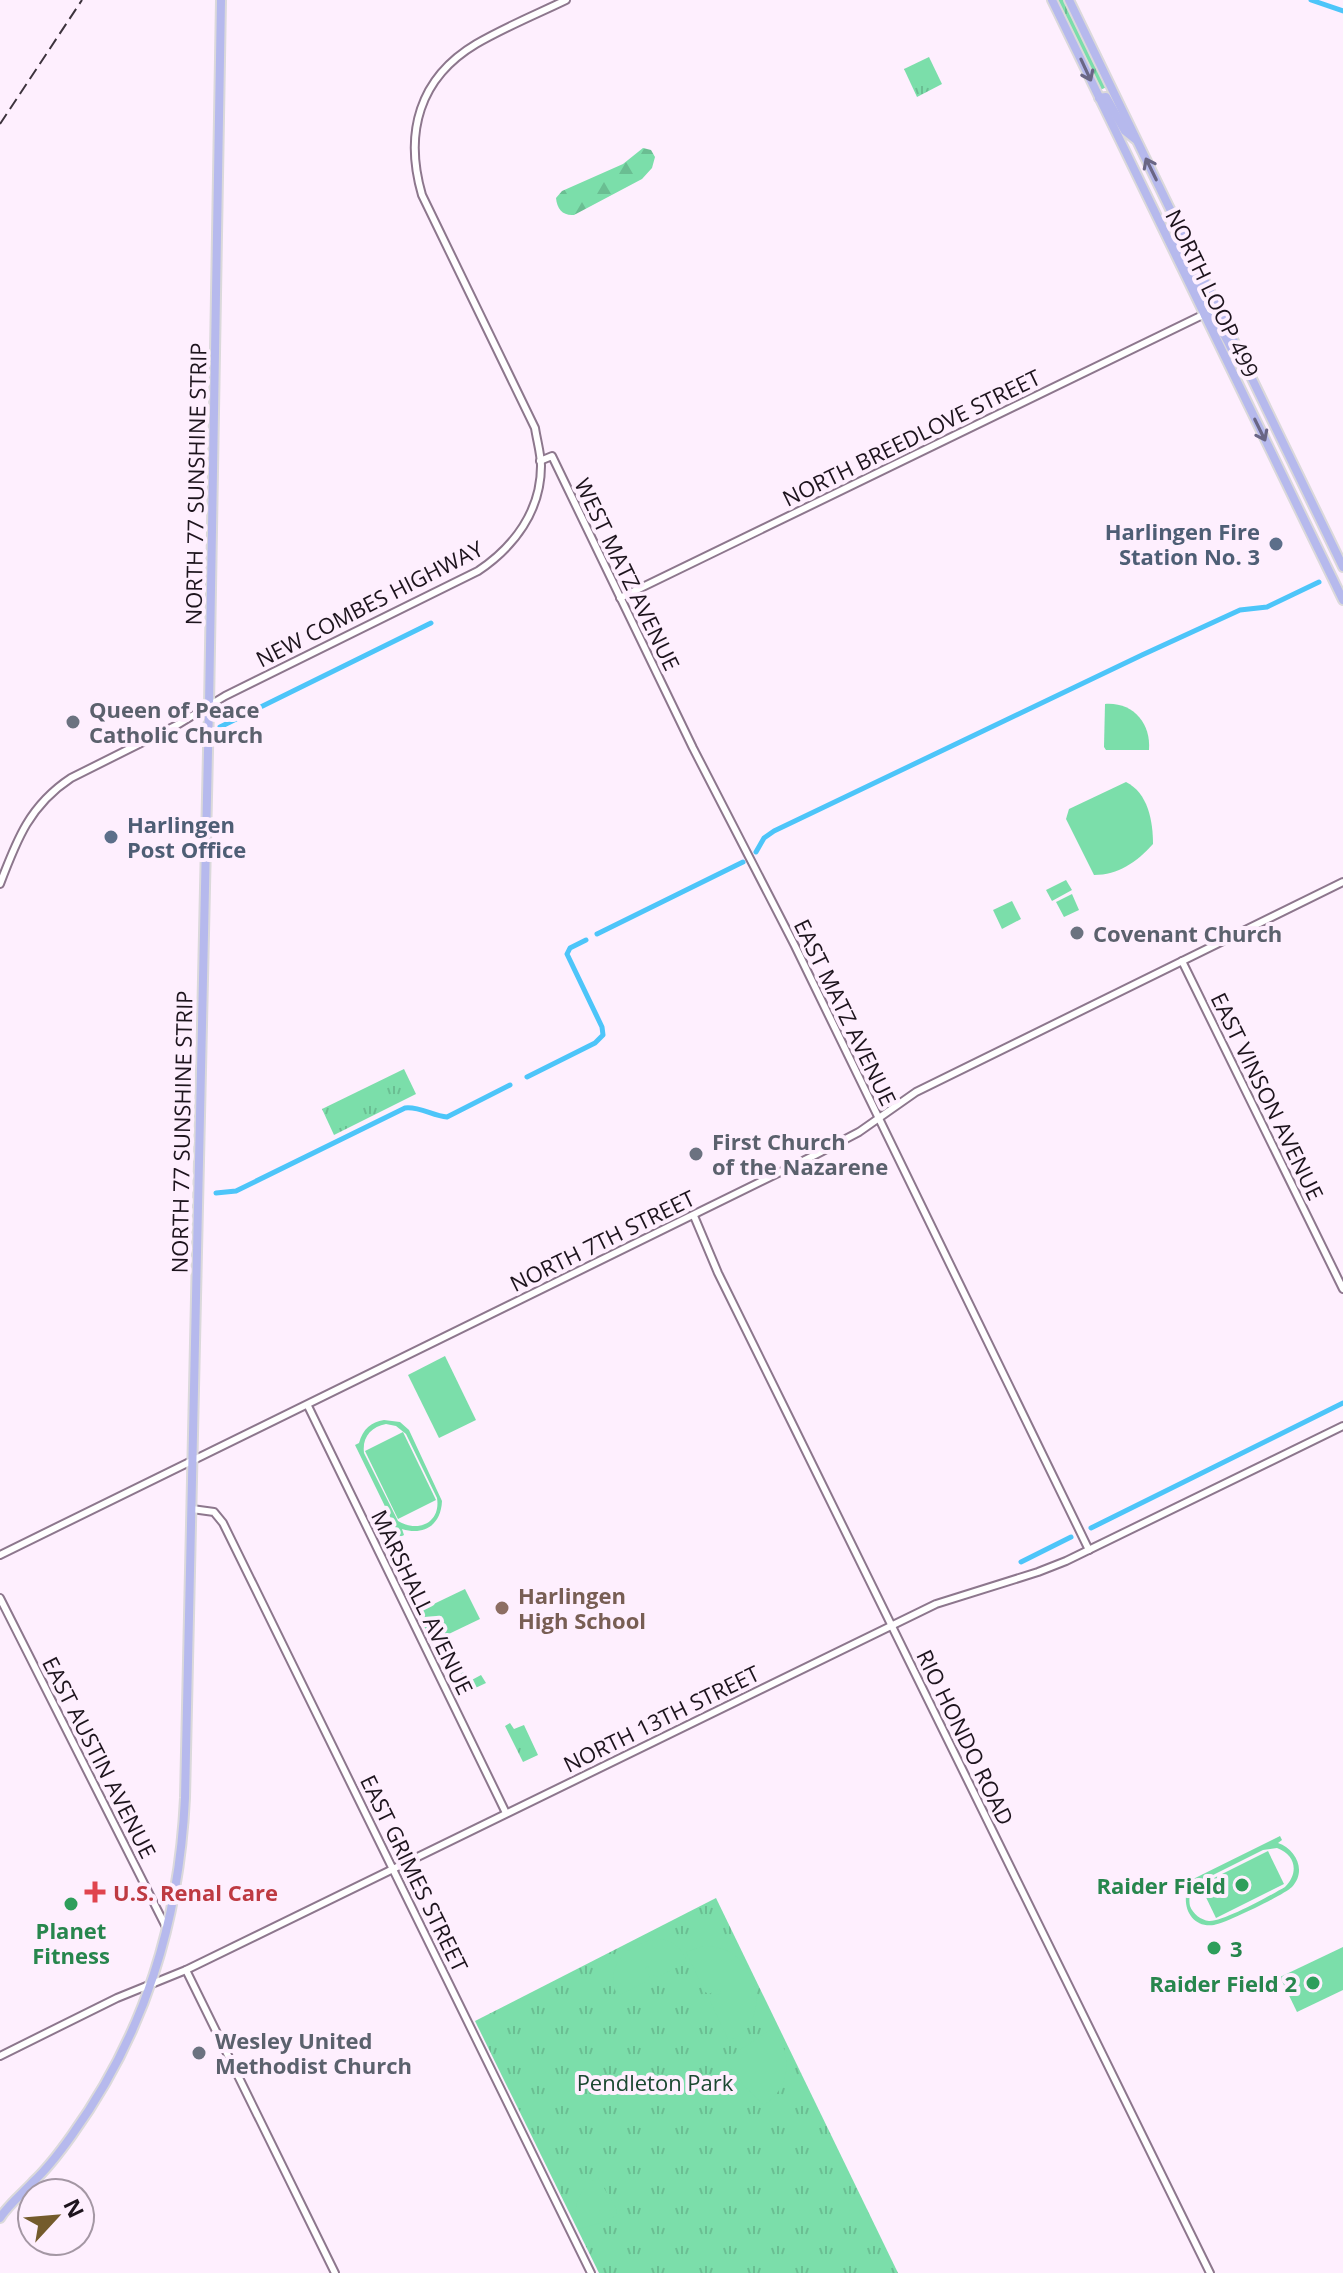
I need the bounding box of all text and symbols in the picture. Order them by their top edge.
one-way arrow [1079,58,1094,82]
one-way arrow [1142,158,1158,182]
street label: NORTH LOOP 499 [1159,204,1267,382]
street label: NORTH 77 SUNSHINE STRIP [178,342,212,626]
street label: NORTH BREEDLOVE STREET [777,361,1045,513]
one-way arrow [1253,418,1268,442]
street label: WEST MATZ AVENUE [568,473,688,675]
place label: Harlingen Fire Station No. 3 [1105,516,1260,571]
street label: NEW COMBES HIGHWAY [250,532,488,673]
marker: Harlingen Fire Station No. 3 [1267,535,1285,553]
place label: Queen of Peace Catholic Church [89,694,263,749]
marker: Queen of Peace Catholic Church [64,713,82,731]
place label: Harlingen Post Office [127,809,246,864]
marker: Harlingen Post Office [102,828,120,846]
street label: EAST MATZ AVENUE [788,914,904,1110]
place label: Covenant Church [1093,918,1282,948]
marker: Covenant Church [1068,924,1086,942]
street label: EAST VINSON AVENUE [1205,987,1331,1205]
street label: NORTH 77 SUNSHINE STRIP [164,990,198,1274]
place label: First Church of the Nazarene [712,1126,888,1181]
marker: First Church of the Nazarene [687,1145,705,1163]
street label: NORTH 7TH STREET [505,1182,699,1298]
street label: MARSHALL AVENUE [365,1505,481,1699]
place label: Harlingen High School [518,1580,646,1635]
marker: Harlingen High School [493,1599,511,1617]
street label: RIO HONDO ROAD [910,1644,1022,1830]
street label: EAST AUSTIN AVENUE [36,1651,164,1863]
street label: NORTH 13TH STREET [558,1657,764,1779]
street label: EAST GRIMES STREET [354,1769,476,1977]
place label: Raider Field [1096,1870,1226,1900]
marker: Raider Field [1233,1876,1251,1894]
place label: U.S. Renal Care [113,1877,278,1907]
marker: U.S. Renal Care [84,1881,106,1903]
marker: Planet Fitness [62,1895,80,1913]
place label: Planet Fitness [32,1915,110,1970]
place label: 3 [1230,1933,1243,1963]
marker: 3 [1205,1939,1223,1957]
place label: Raider Field 2 [1149,1968,1297,1998]
marker: Raider Field 2 [1304,1974,1322,1992]
place label: Wesley United Methodist Church [215,2025,412,2080]
marker: Wesley United Methodist Church [190,2044,208,2062]
park label: Pendleton Park [577,2067,734,2097]
north arrow [16,2177,96,2257]
text: N [57,2193,92,2222]

